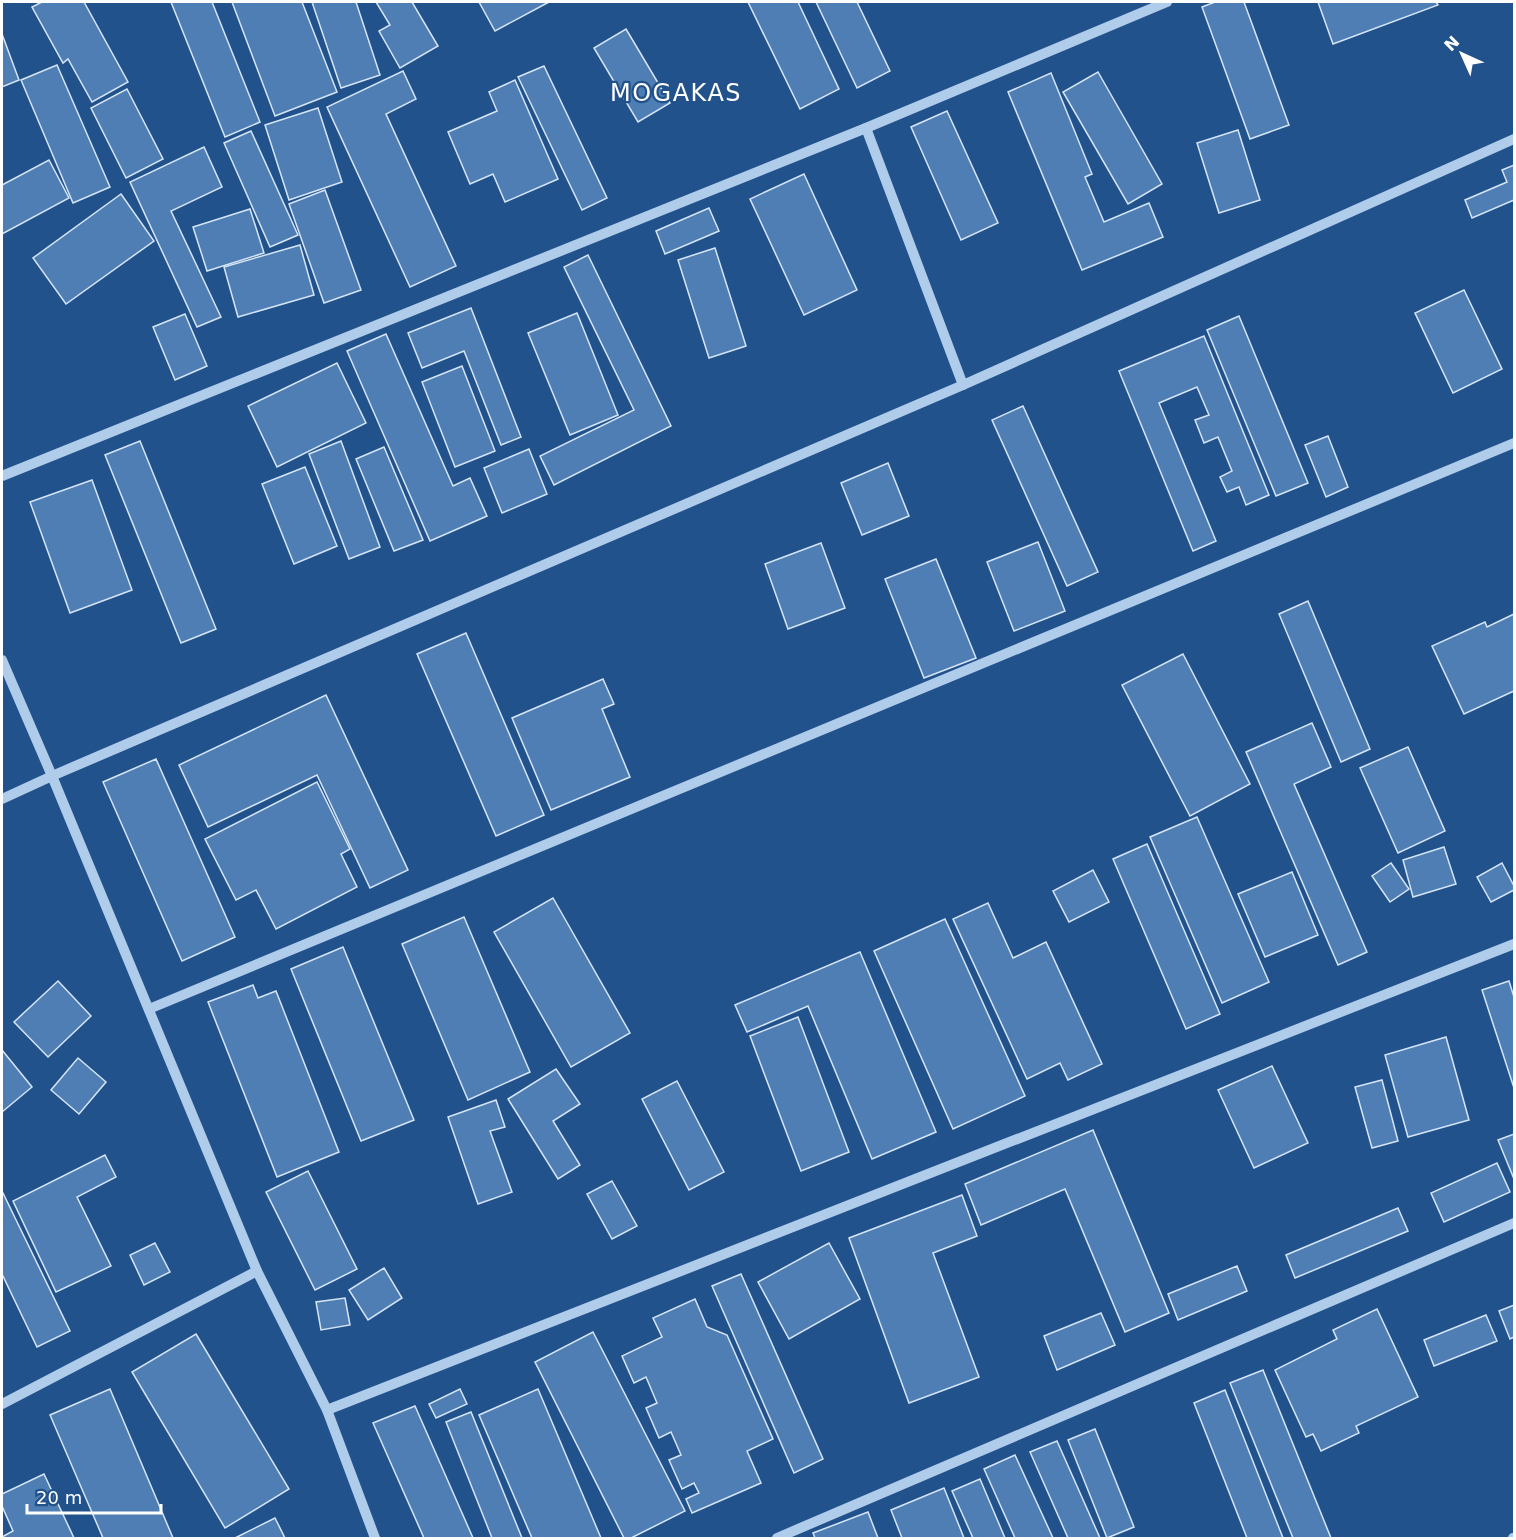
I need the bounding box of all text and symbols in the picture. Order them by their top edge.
north arrow [1432,24,1492,84]
text: N [1440,32,1463,55]
district label: MOGAKAS [610,79,742,107]
scale bar [27,1477,160,1515]
text: 20 m [36,1487,82,1508]

